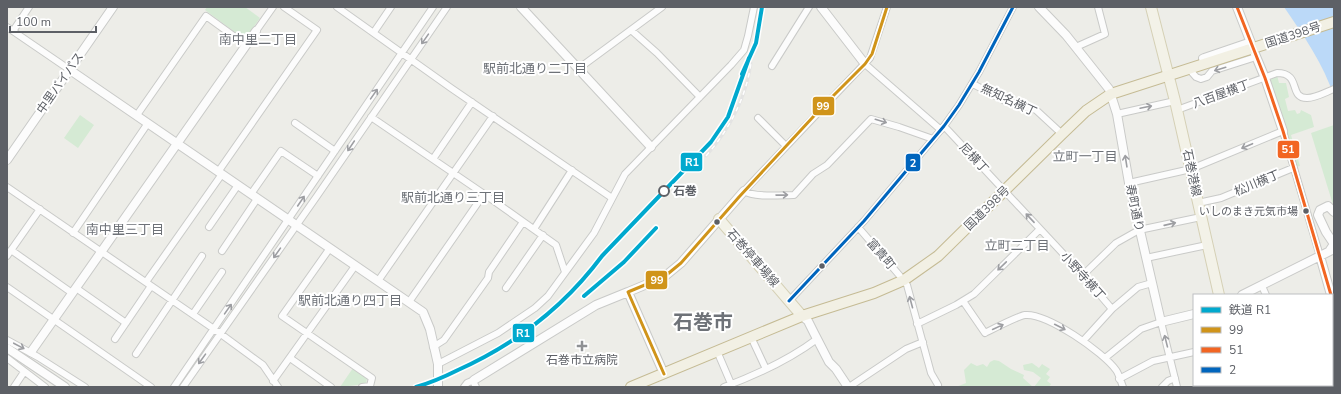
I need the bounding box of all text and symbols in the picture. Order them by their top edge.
scale bar [10,8,96,34]
text: 100 m [16,14,51,30]
street label: 国道398号 [1263,18,1323,52]
district label: 南中里二丁目 [219,31,297,49]
one-way arrow [421,33,429,44]
street label: 中里バイパス [33,49,87,117]
district label: 駅前北通り二丁目 [483,60,587,78]
one-way arrow [1213,66,1226,73]
street label: 八百屋横丁 [1190,76,1252,112]
street label: 無知名横丁 [978,80,1040,120]
one-way arrow [370,88,378,99]
line badge: 99 [812,96,835,116]
text: 99 [816,99,830,114]
one-way arrow [1139,103,1152,111]
one-way arrow [874,118,887,125]
street label: 尼横丁 [956,139,992,177]
one-way arrow [347,140,355,151]
line badge: 51 [1277,140,1300,159]
one-way arrow [1241,142,1253,150]
text: 51 [1281,142,1295,157]
district label: 立町一丁目 [1052,148,1118,166]
street label: 石巻港線 [1179,148,1205,198]
line badge: R1 [680,152,703,172]
line badge: 2 [905,153,921,172]
text: R1 [685,155,699,170]
one-way arrow [1121,155,1129,168]
text: 2 [910,156,917,171]
street label: 松川横丁 [1232,166,1282,200]
street label: 国道398号 [961,182,1013,234]
place label: 石巻 [673,183,697,199]
street label: 寿町通り [1122,183,1148,233]
marker: 石巻 [658,185,670,197]
district label: 駅前北通り三丁目 [401,189,505,207]
one-way arrow [775,191,788,199]
one-way arrow [297,196,305,207]
place label: いしのまき元気市場 [1199,204,1298,219]
marker: いしのまき元気市場 [1301,206,1311,216]
one-way arrow [1025,213,1034,223]
unlabelled marker [712,217,722,227]
one-way arrow [1163,219,1176,227]
district label: 南中里三丁目 [86,221,164,239]
street label: 石巻停車場線 [723,226,783,290]
street label: 富貴町 [863,235,899,273]
district label: 立町二丁目 [984,237,1050,255]
one-way arrow [273,247,281,258]
street label: 小野寺横丁 [1057,248,1109,304]
unlabelled marker [817,261,827,271]
one-way arrow [997,261,1007,271]
line badge: 99 [645,270,668,290]
text: 99 [650,273,664,288]
district label: 駅前北通り四丁目 [298,292,402,310]
legend [1193,294,1333,386]
one-way arrow [907,296,914,309]
text: 鉄道 R1 [1229,302,1271,318]
one-way arrow [224,303,232,314]
district label: 石巻市 [673,309,733,336]
text: 99 [1229,322,1243,338]
line badge: R1 [512,323,535,343]
one-way arrow [991,323,1003,330]
one-way arrow [1054,324,1066,331]
text: R1 [516,326,530,341]
one-way arrow [1162,335,1169,348]
marker: 石巻市立病院 [576,340,588,352]
text: 51 [1229,342,1243,358]
one-way arrow [13,343,25,350]
place label: 石巻市立病院 [546,352,618,368]
one-way arrow [198,354,206,365]
text: 2 [1229,362,1236,378]

